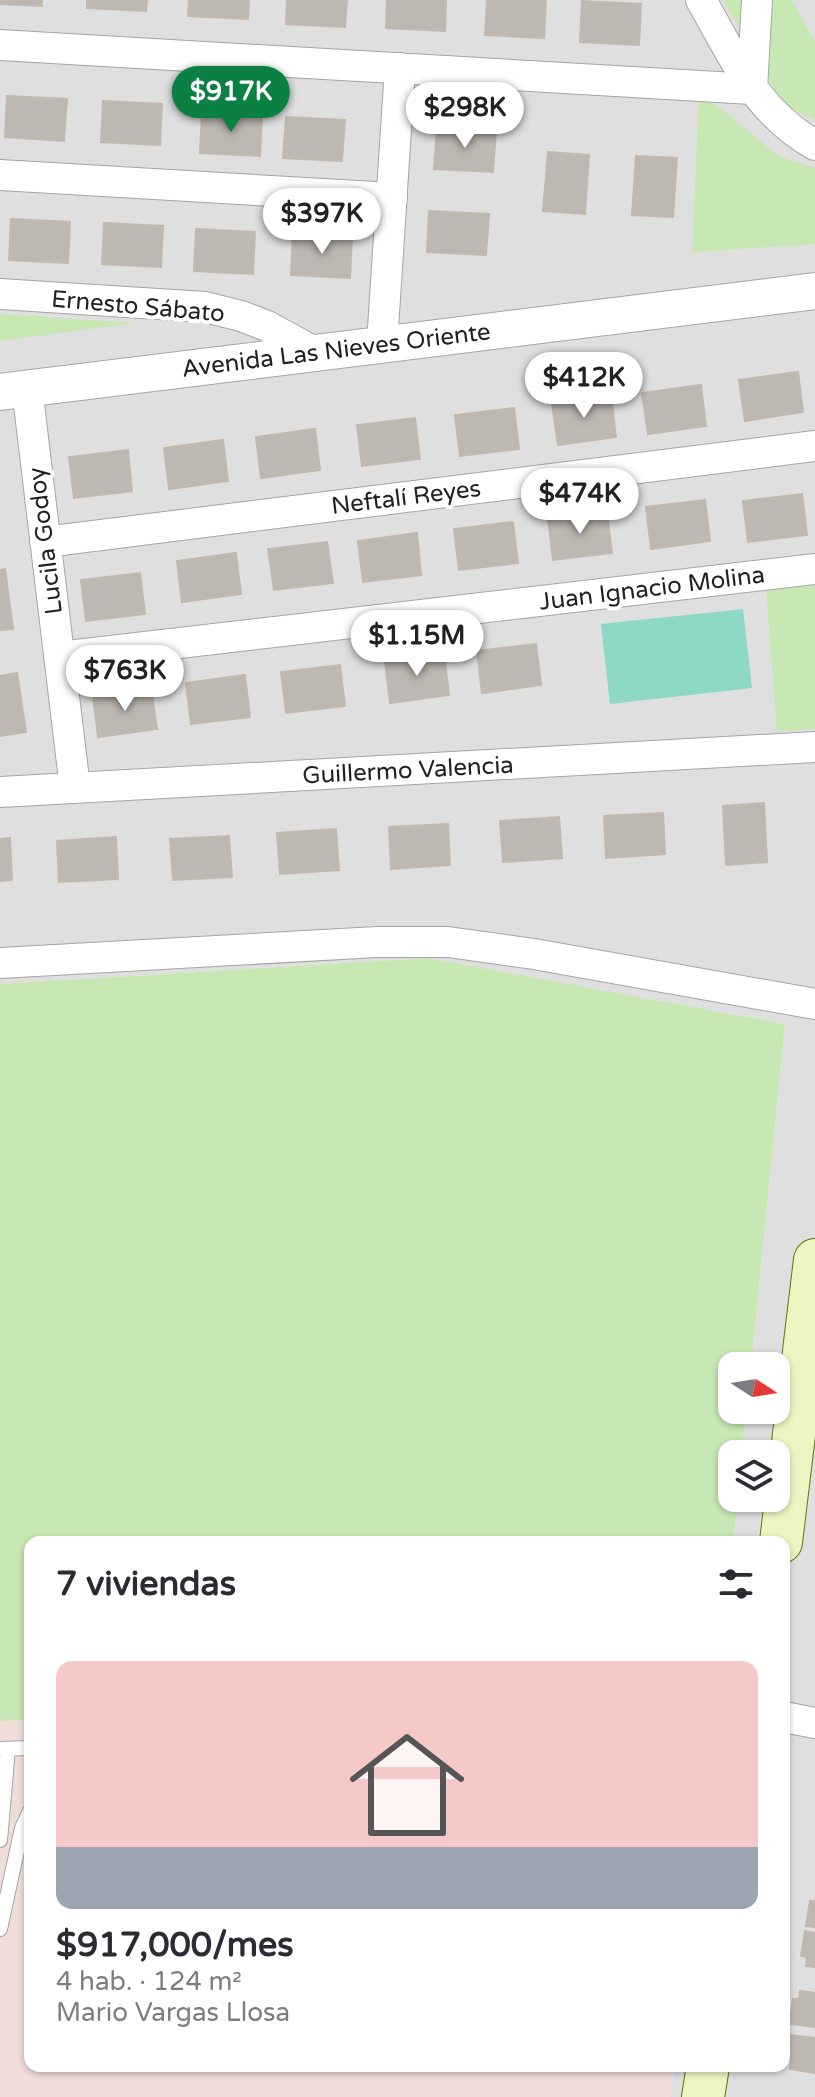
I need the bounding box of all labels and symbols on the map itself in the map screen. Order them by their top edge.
pin: $917K [175,66,287,134]
pin: $298K [409,82,521,150]
pin: $397K [266,188,378,256]
street label: Ernesto Sábato [50,284,226,329]
street label: Avenida Las Nieves Oriente [180,317,492,384]
pin: $412K [528,352,640,420]
street label: Lucila Godoy [22,466,69,616]
pin: $474K [524,468,636,536]
street label: Neftalí Reyes [330,474,483,521]
street label: Juan Ignacio Molina [538,560,766,617]
pin: $1.15M [352,610,482,678]
pin: $763K [69,645,181,713]
street label: Guillermo Valencia [302,750,514,791]
north arrow [718,1352,790,1424]

